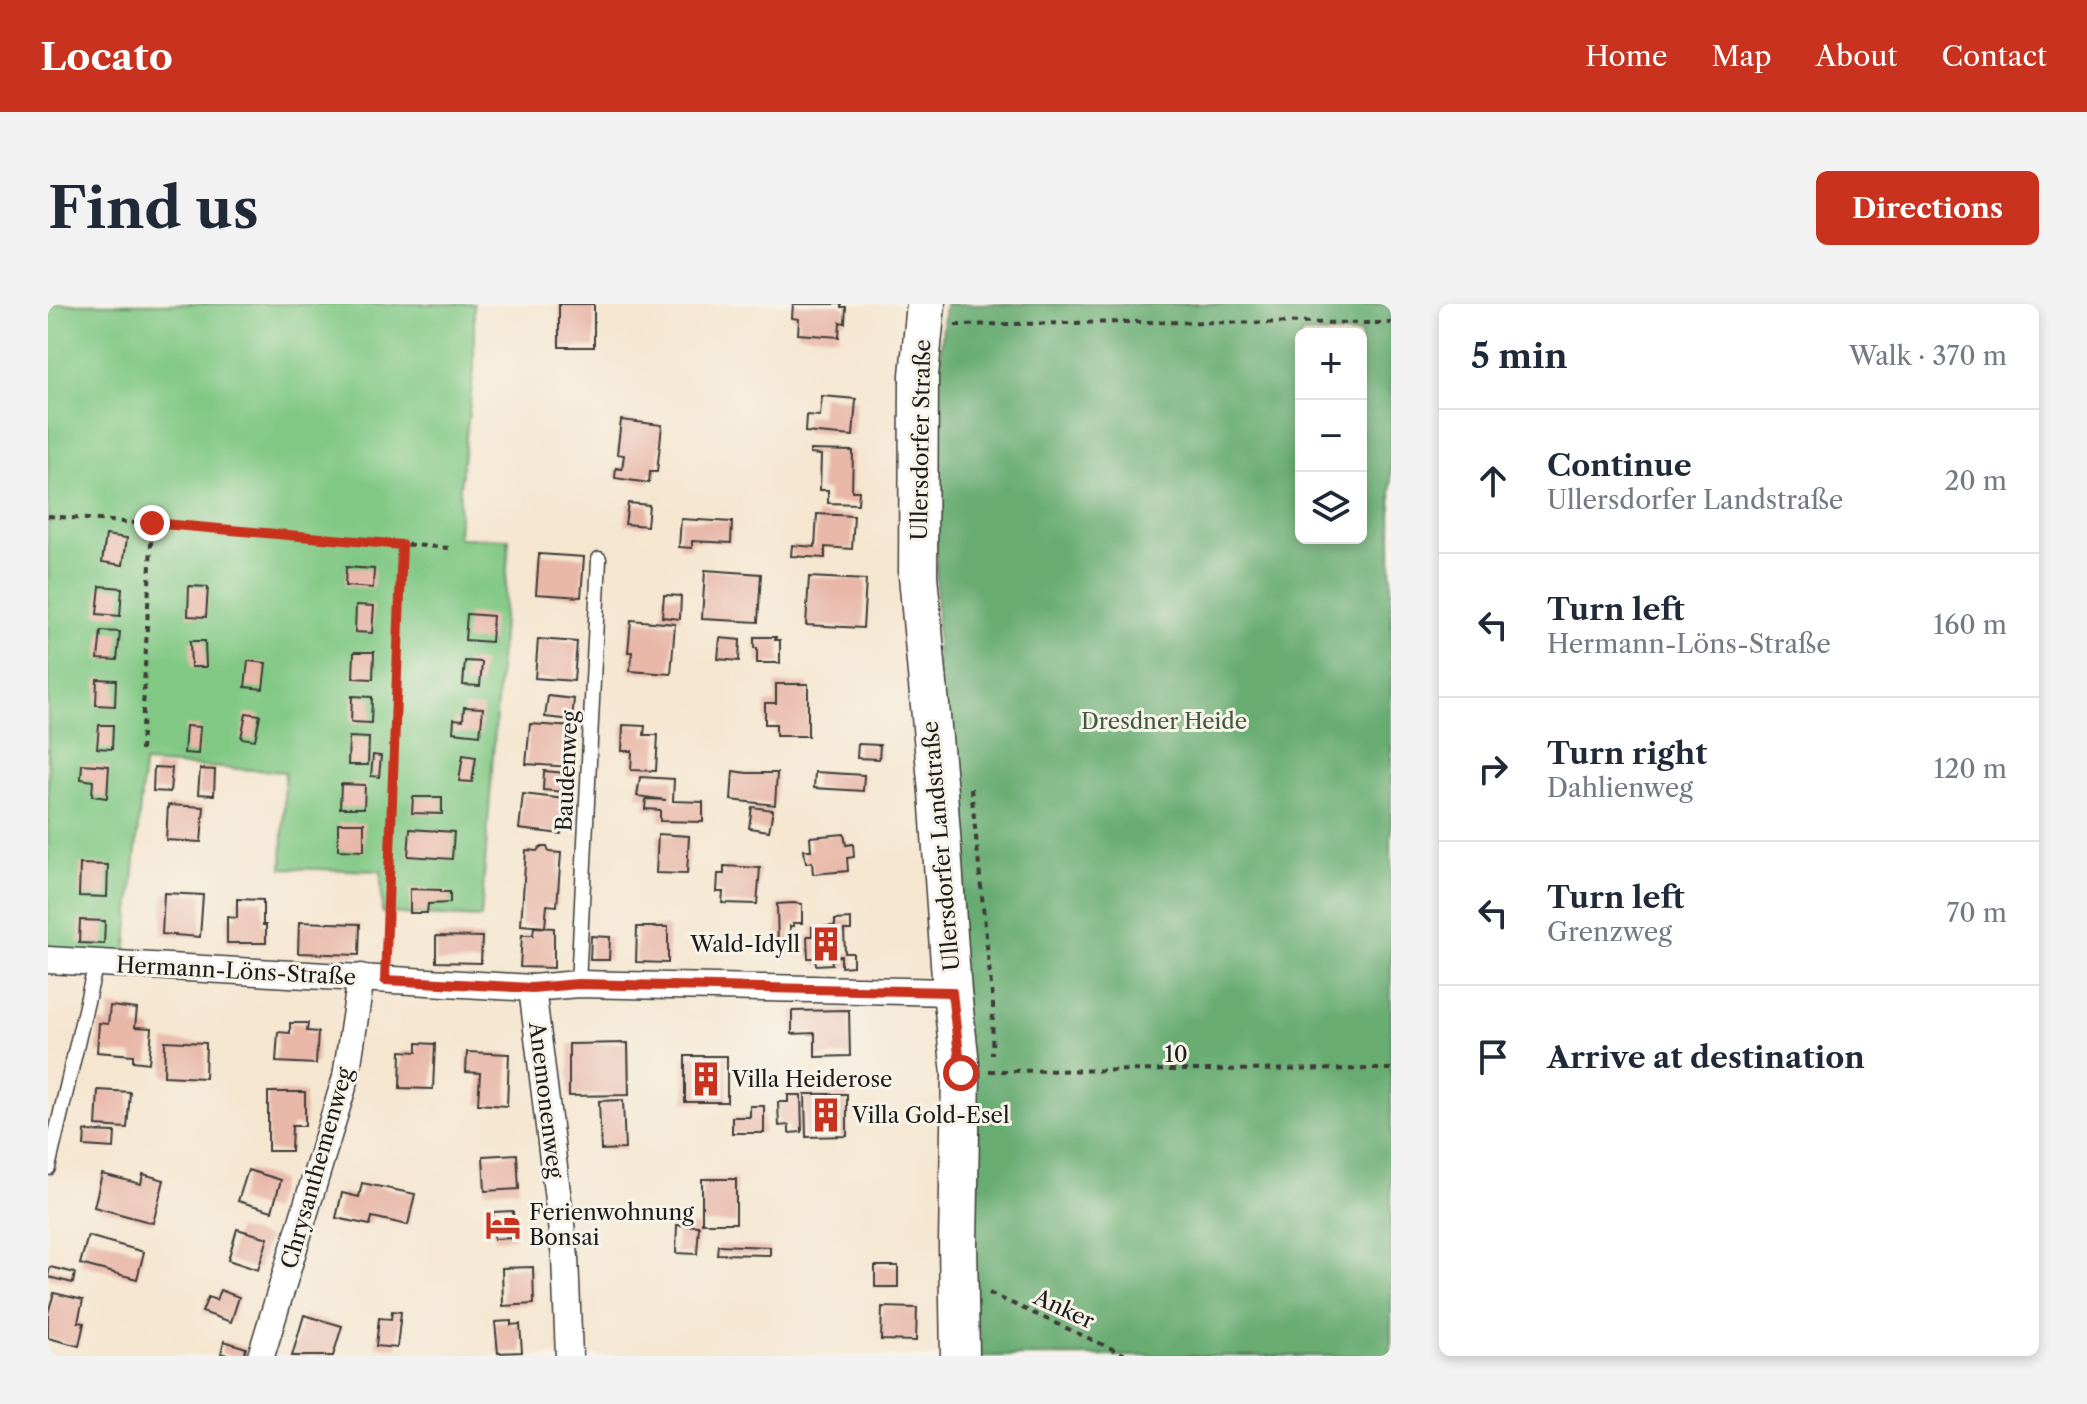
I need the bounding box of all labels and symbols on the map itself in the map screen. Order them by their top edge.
street label: Ullersdorfer Straße [906,339,936,541]
route end [134,505,170,541]
park label: Dresdner Heide [1081,708,1247,735]
street label: Baudenweg [550,709,584,832]
street label: Ullersdorfer Landstraße [917,720,965,972]
building icon: Wald-Idyll [807,925,845,963]
place label: Wald-Idyll [689,931,800,958]
street label: Hermann-Löns-Straße [115,951,357,991]
street label: Anemonenweg [523,1019,569,1180]
street label: 10 [1164,1041,1188,1068]
route start [943,1055,979,1091]
building icon: Villa Heiderose [687,1060,725,1098]
street label: Chrysanthemenweg [275,1064,359,1272]
place label: Villa Heiderose [731,1066,892,1093]
building icon: Villa Gold-Esel [807,1096,845,1134]
place label: Villa Gold-Esel [851,1102,1010,1129]
place label: Ferienwohnung Bonsai [529,1199,694,1251]
hotel icon: Ferienwohnung Bonsai [484,1206,522,1244]
street label: Anker [1029,1283,1098,1335]

